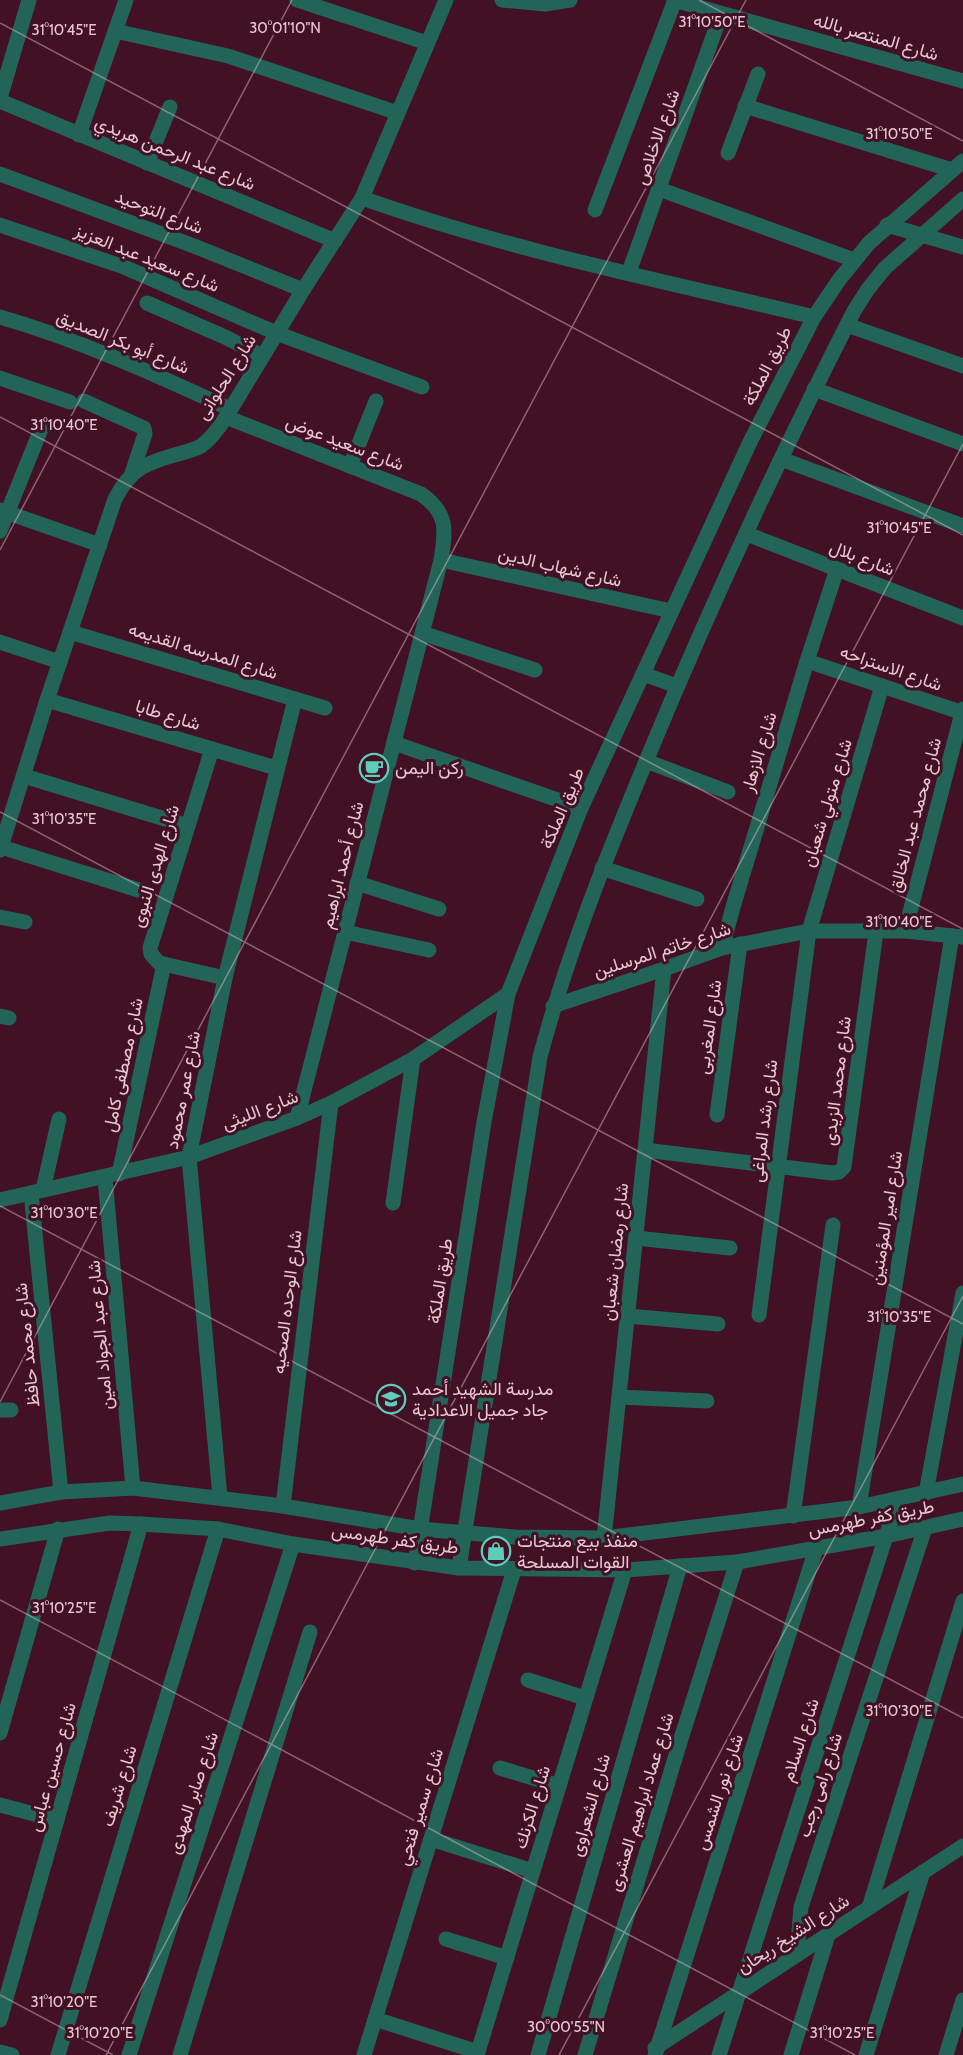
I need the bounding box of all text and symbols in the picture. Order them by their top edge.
street label: شارع المنتصر بالله [811,9,941,66]
text: 31°10'50"E [678,13,746,31]
text: 30°01'10"N [249,19,321,37]
text: 31°10'45"E [32,21,96,39]
street label: شارع الاخلاص [630,86,685,188]
street label: شارع عبد الرحمن هريدي [90,111,258,199]
text: 31°10'50"E [865,125,933,143]
street label: شارع التوحيد [112,185,206,240]
street label: شارع سعيد عبد العزيز [70,219,222,298]
street label: شارع أبو بكر الصديق [53,305,193,380]
street label: طريق الملكة [738,323,796,409]
street label: شارع الحلوانى [191,330,262,424]
street label: شارع سعيد عوض [282,410,407,477]
text: 31°10'40"E [30,416,98,434]
text: 31°10'45"E [867,519,931,537]
street label: شارع بلال [826,536,898,581]
street label: شارع شهاب الدين [496,542,624,593]
street label: شارع المدرسه القديمه [125,618,280,685]
street label: شارع الاستراحه [837,640,945,697]
street label: شارع طابا [133,695,203,736]
street label: شارع الازهار [736,709,783,796]
street label: شارع محمد عبد الخالق [884,735,947,895]
street label: شارع متولي شعبان [797,736,861,871]
cafe icon: ركن اليمن [358,752,390,784]
place label: ركن اليمن [395,757,464,779]
street label: طريق الملكة [535,764,589,852]
street label: شارع أحمد ابراهيم [316,799,369,931]
street label: شارع الهدى النبوى [126,802,185,930]
text: 31°10'35"E [32,810,96,828]
text: 31°10'40"E [865,913,933,931]
street label: شارع خاتم المرسلين [590,917,734,984]
street label: شارع المغربى [691,978,728,1076]
street label: شارع مصطفى كامل [98,996,149,1134]
street label: شارع محمد الزيدى [818,1015,857,1147]
street label: شارع عمر محمود [161,1029,206,1151]
street label: شارع رشد المراغى [746,1058,783,1184]
street label: شارع الليثى [219,1085,302,1136]
street label: شارع امير المؤمنين [865,1149,908,1287]
street label: شارع رمضان شعبان [597,1182,634,1322]
text: 31°10'30"E [30,1204,98,1222]
street label: شارع الوحده الصحيه [267,1229,308,1375]
street label: طريق الملكة [422,1237,458,1325]
street label: شارع عبد الجواد امين [83,1259,118,1411]
street label: شارع محمد حافظ [10,1282,45,1408]
text: 31°10'35"E [867,1308,931,1326]
place label: مدرسة الشهيد أحمد جاد جميل الاعدادية [412,1378,553,1421]
school or university icon: مدرسة الشهيد أحمد جاد جميل الاعدادية [375,1383,407,1415]
street label: طريق كفر طهرمس [806,1495,936,1541]
street label: طريق كفر طهرمس [330,1519,460,1559]
place label: منفذ بيع منتجات القوات المسلحة [517,1530,638,1573]
shop icon: منفذ بيع منتجات القوات المسلحة [480,1535,512,1567]
text: 31°10'25"E [32,1599,96,1617]
street label: شارع السلام [776,1696,825,1785]
street label: شارع حسين عباس [23,1700,82,1834]
text: 31°10'30"E [865,1702,933,1720]
street label: شارع عماد ابراهيم العشرى [603,1710,680,1894]
street label: شارع صابر المهدى [163,1729,224,1857]
street label: شارع رامى رجب [793,1730,848,1840]
street label: شارع نور الشمس [690,1731,749,1853]
street label: شارع شريف [96,1743,143,1830]
street label: شارع سمير فتحي [392,1746,452,1870]
street label: شارع الشعراوى [565,1751,616,1859]
street label: شارع الكرنك [509,1763,556,1852]
street label: شارع الشيخ ريحان [733,1889,854,1979]
text: 31°10'20"E [31,1993,97,2011]
text: 30°00'55"N [527,2018,605,2036]
text: 31°10'20"E [67,2024,133,2042]
text: 31°10'25"E [810,2024,874,2042]

